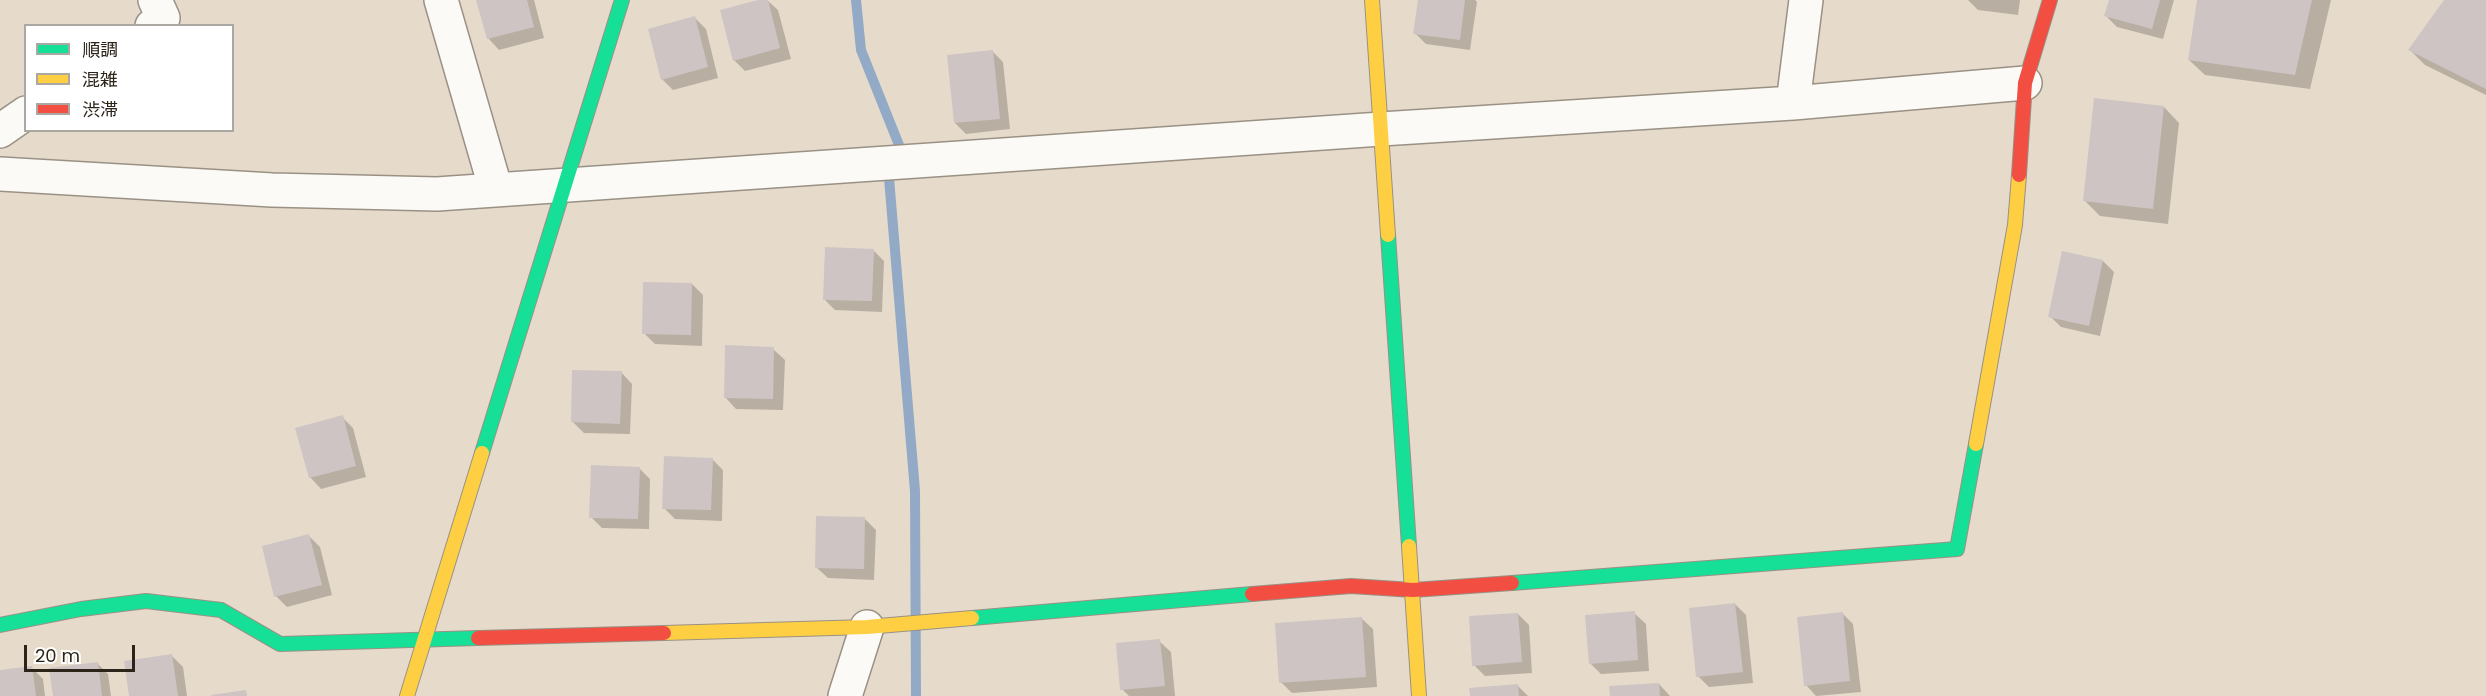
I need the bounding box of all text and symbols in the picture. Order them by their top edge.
legend [24,24,234,132]
text: 順調 [82,37,118,62]
text: 混雑 [82,67,118,92]
text: 渋滞 [82,97,118,122]
scale bar [27,633,138,671]
text: 20 m [35,643,80,668]

